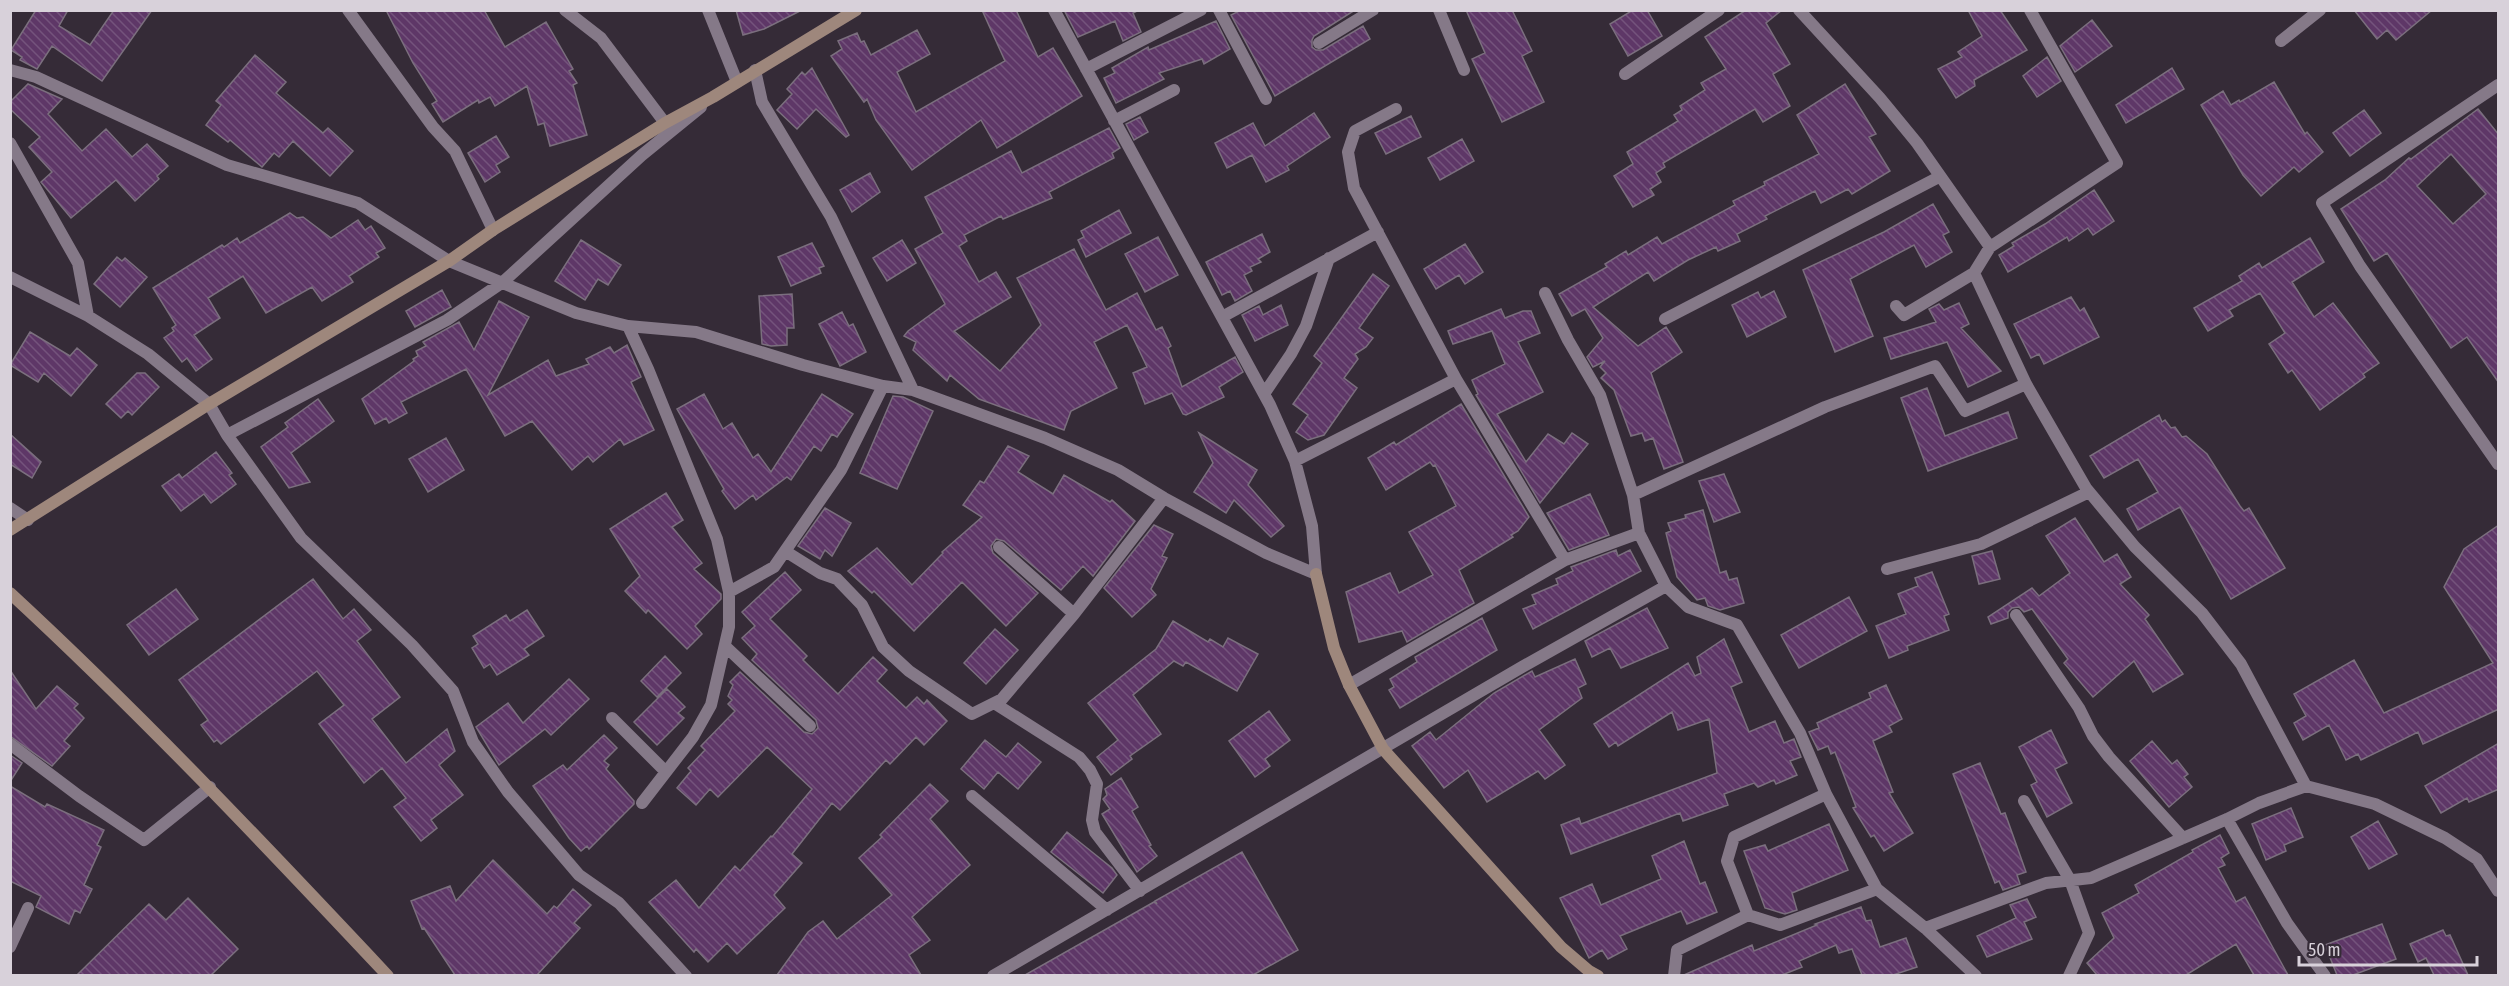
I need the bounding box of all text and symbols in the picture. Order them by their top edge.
scale bar [2299,929,2478,967]
text: 50 m [2308,939,2340,960]

